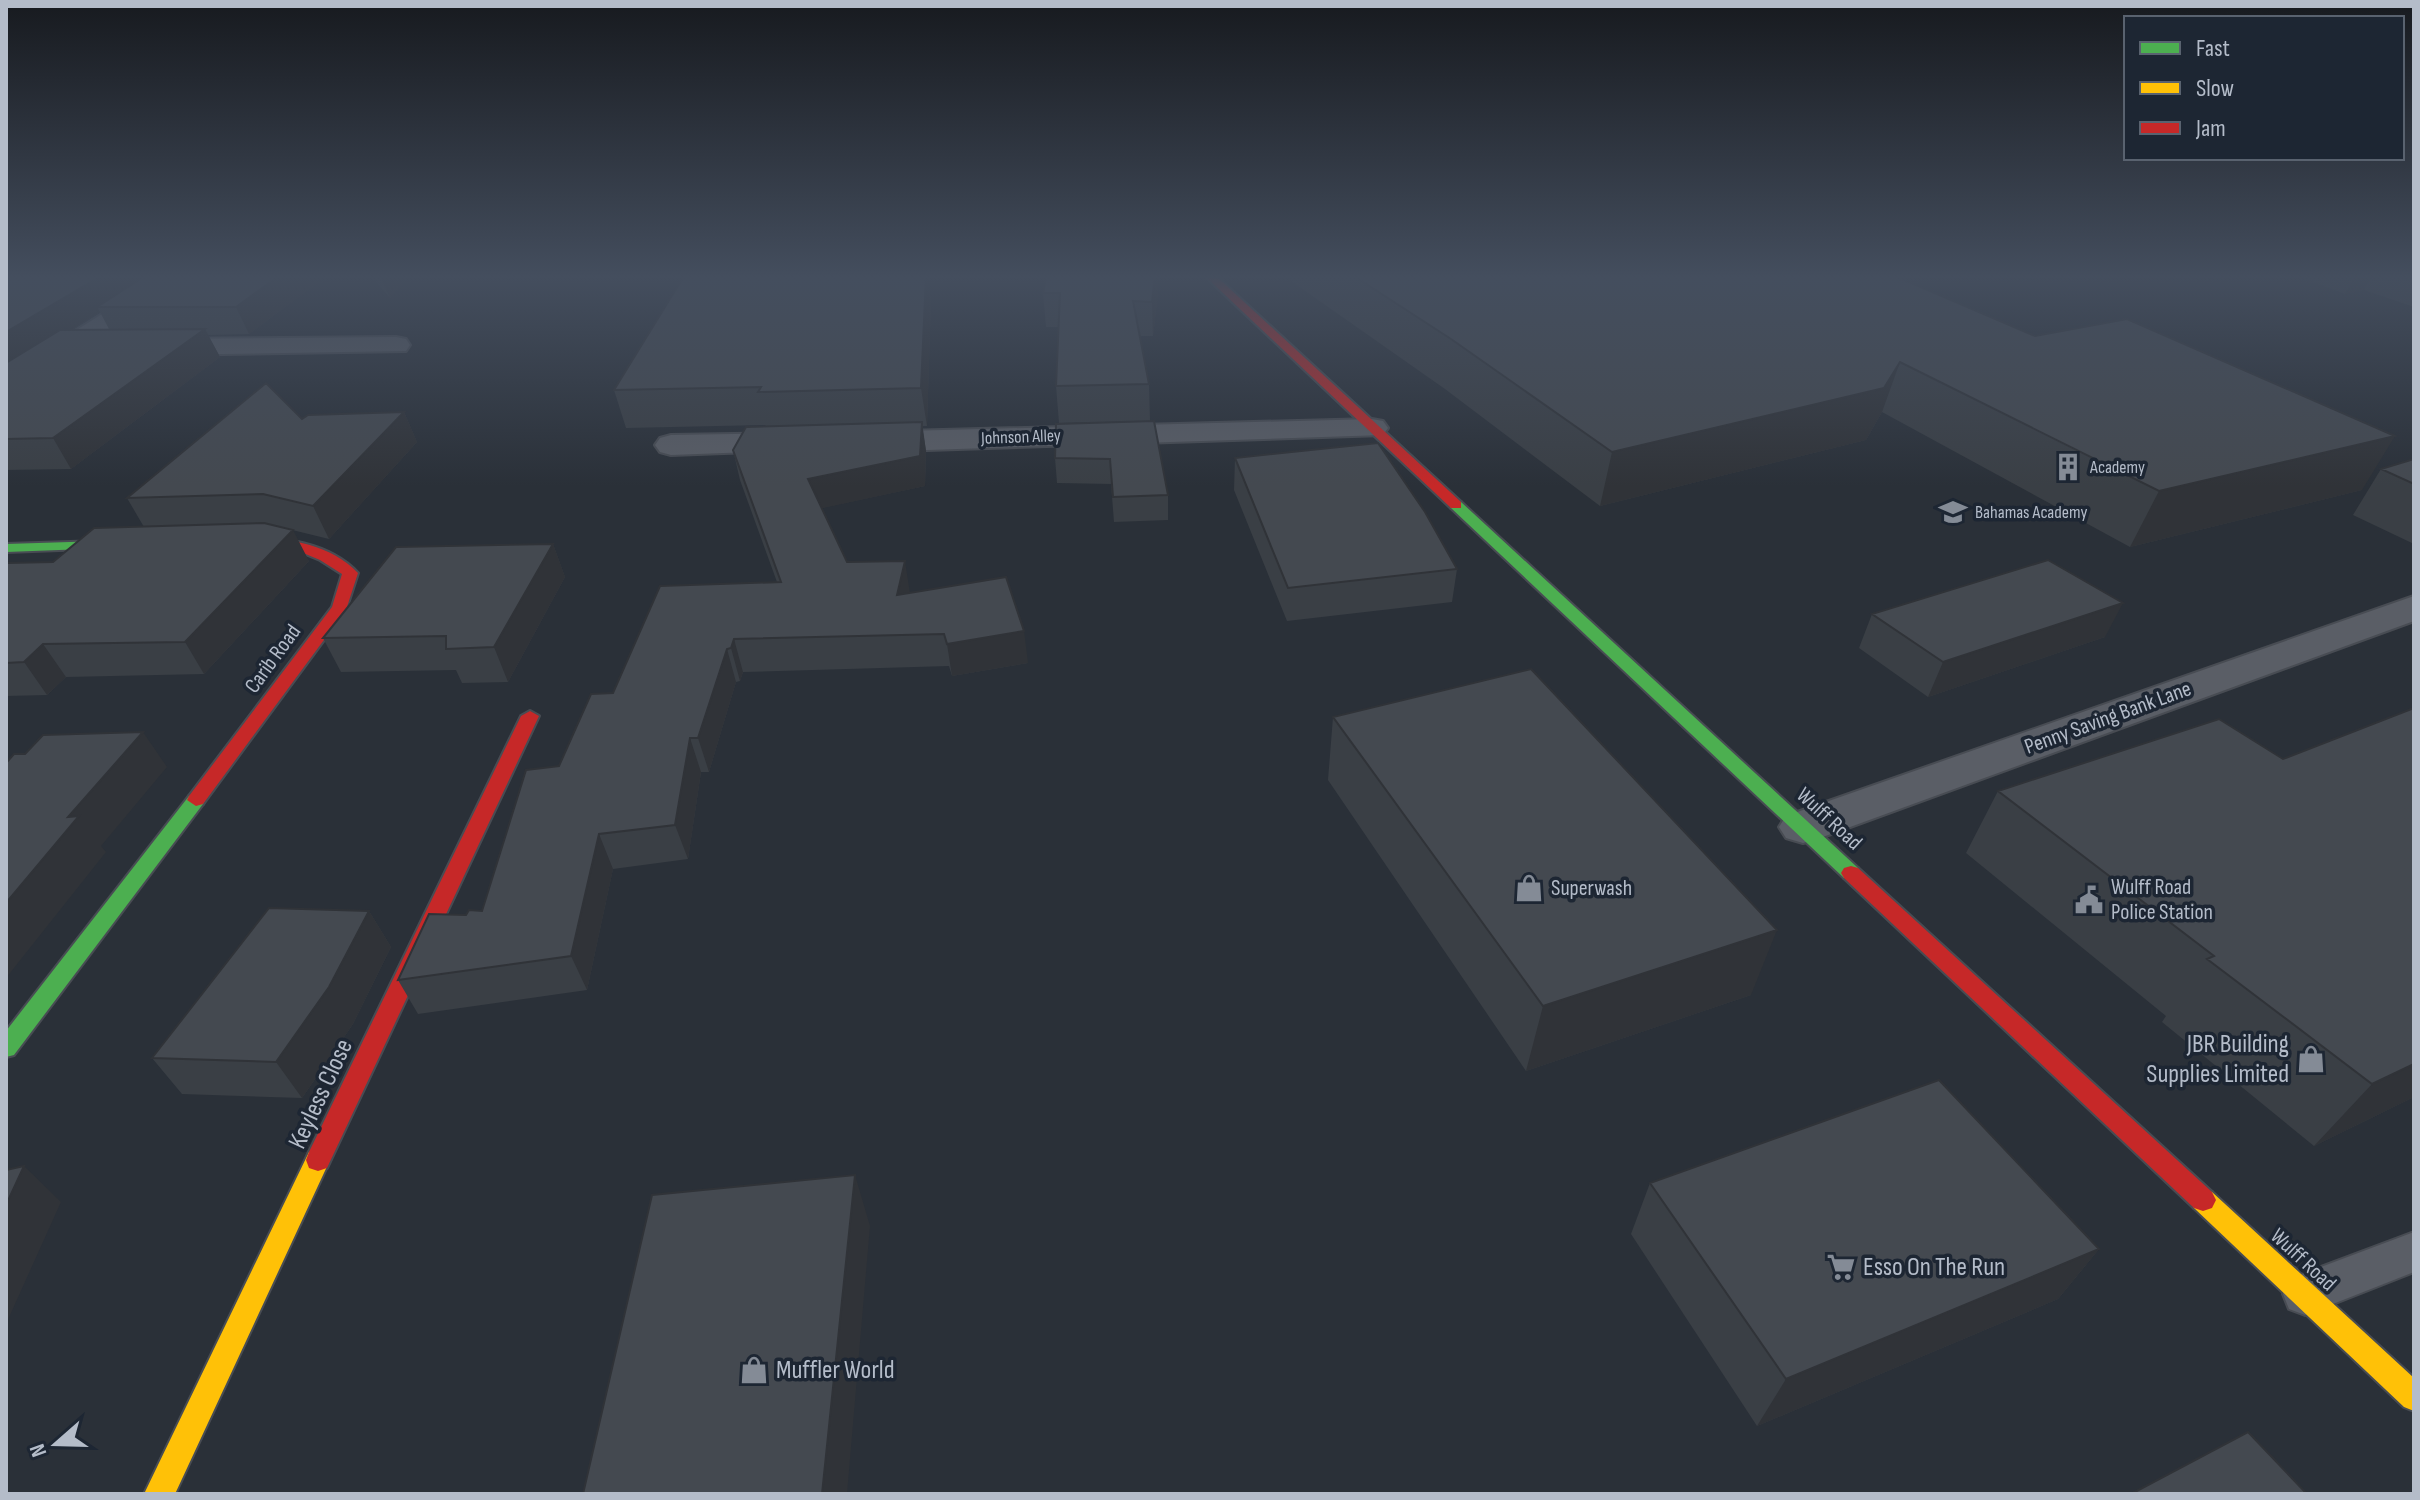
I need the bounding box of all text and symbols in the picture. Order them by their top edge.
legend [2124,16,2404,160]
text: Fast [2196,34,2230,63]
text: Slow [2196,74,2234,103]
text: Jam [2195,114,2226,143]
street label: Johnson Alley [980,425,1061,449]
building icon: Academy [2053,452,2083,482]
place label: Academy [2089,457,2145,478]
school or university icon: Bahamas Academy [1938,497,1968,527]
place label: Bahamas Academy [1975,502,2088,523]
street label: Carib Road [239,619,307,699]
street label: Penny Saving Bank Lane [2021,675,2195,761]
street label: Wulff Road [1790,782,1868,856]
shop icon: Superwash [1514,873,1544,903]
place label: Wulff Road Police Station [2111,874,2213,926]
place label: Superwash [1551,875,1632,902]
public building icon: Wulff Road Police Station [2074,885,2104,915]
place label: JBR Building Supplies Limited [2146,1029,2289,1090]
street label: Keyless Close [282,1034,360,1154]
shop icon: JBR Building Supplies Limited [2296,1044,2326,1074]
street label: Wulff Road [2264,1223,2342,1297]
supermarket icon: Esso On The Run [1826,1252,1856,1282]
place label: Esso On The Run [1863,1252,2005,1283]
shop icon: Muffler World [739,1355,769,1385]
place label: Muffler World [776,1355,895,1386]
north arrow [16,1404,96,1484]
text: N [24,1440,53,1460]

